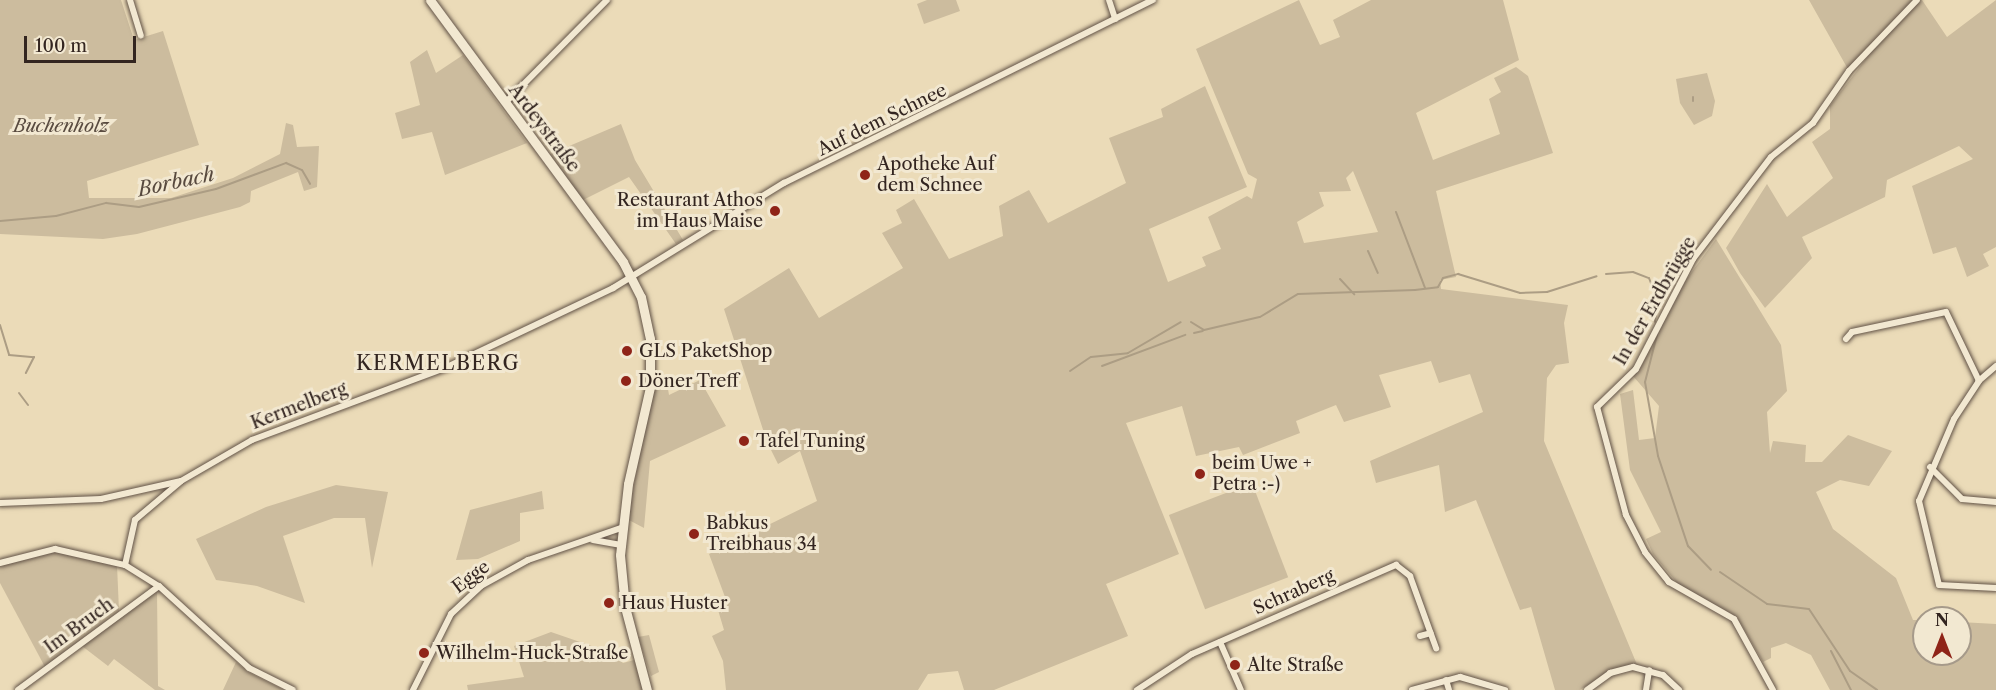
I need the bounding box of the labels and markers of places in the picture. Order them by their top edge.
place label: Apotheke Auf dem Schnee [877,154,995,196]
marker: Apotheke Auf dem Schnee [858,168,872,182]
place label: Restaurant Athos im Haus Maise [616,190,763,232]
marker: Restaurant Athos im Haus Maise [768,204,782,218]
place label: GLS PaketShop [639,340,772,362]
marker: GLS PaketShop [620,344,634,358]
place label: Döner Treff [638,370,740,392]
marker: Döner Treff [619,374,633,388]
place label: Tafel Tuning [756,430,865,452]
marker: Tafel Tuning [737,434,751,448]
place label: beim Uwe + Petra :-) [1212,453,1312,496]
marker: beim Uwe + Petra :-) [1193,467,1207,481]
place label: Babkus Treibhaus 34 [706,513,817,556]
marker: Babkus Treibhaus 34 [687,527,701,541]
place label: Haus Huster [621,592,727,614]
marker: Haus Huster [602,596,616,610]
place label: Wilhelm-Huck-Straße [436,642,628,664]
marker: Wilhelm-Huck-Straße [417,646,431,660]
place label: Alte Straße [1247,654,1344,676]
marker: Alte Straße [1228,658,1242,672]

